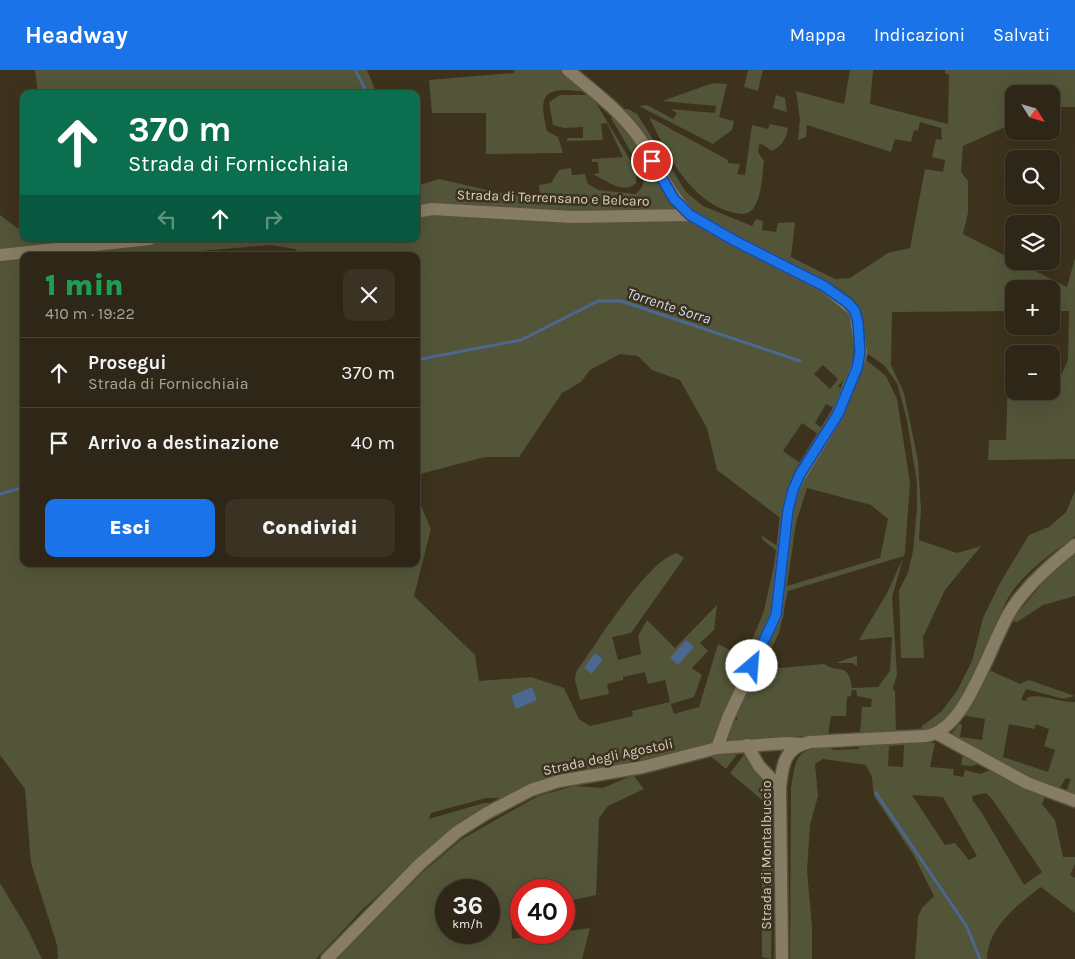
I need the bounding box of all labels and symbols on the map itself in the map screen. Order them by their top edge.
north arrow [1005,85,1060,140]
pin [631,140,673,182]
street label: Strada di Terrensano e Belcaro [456,186,650,210]
water label: Torrente Sorra [625,284,713,328]
position arrow [725,639,777,691]
street label: Strada degli Agostoli [541,735,675,779]
street label: Strada di Montalbuccio [758,780,775,930]
speed limit sign: 40 [510,879,575,944]

